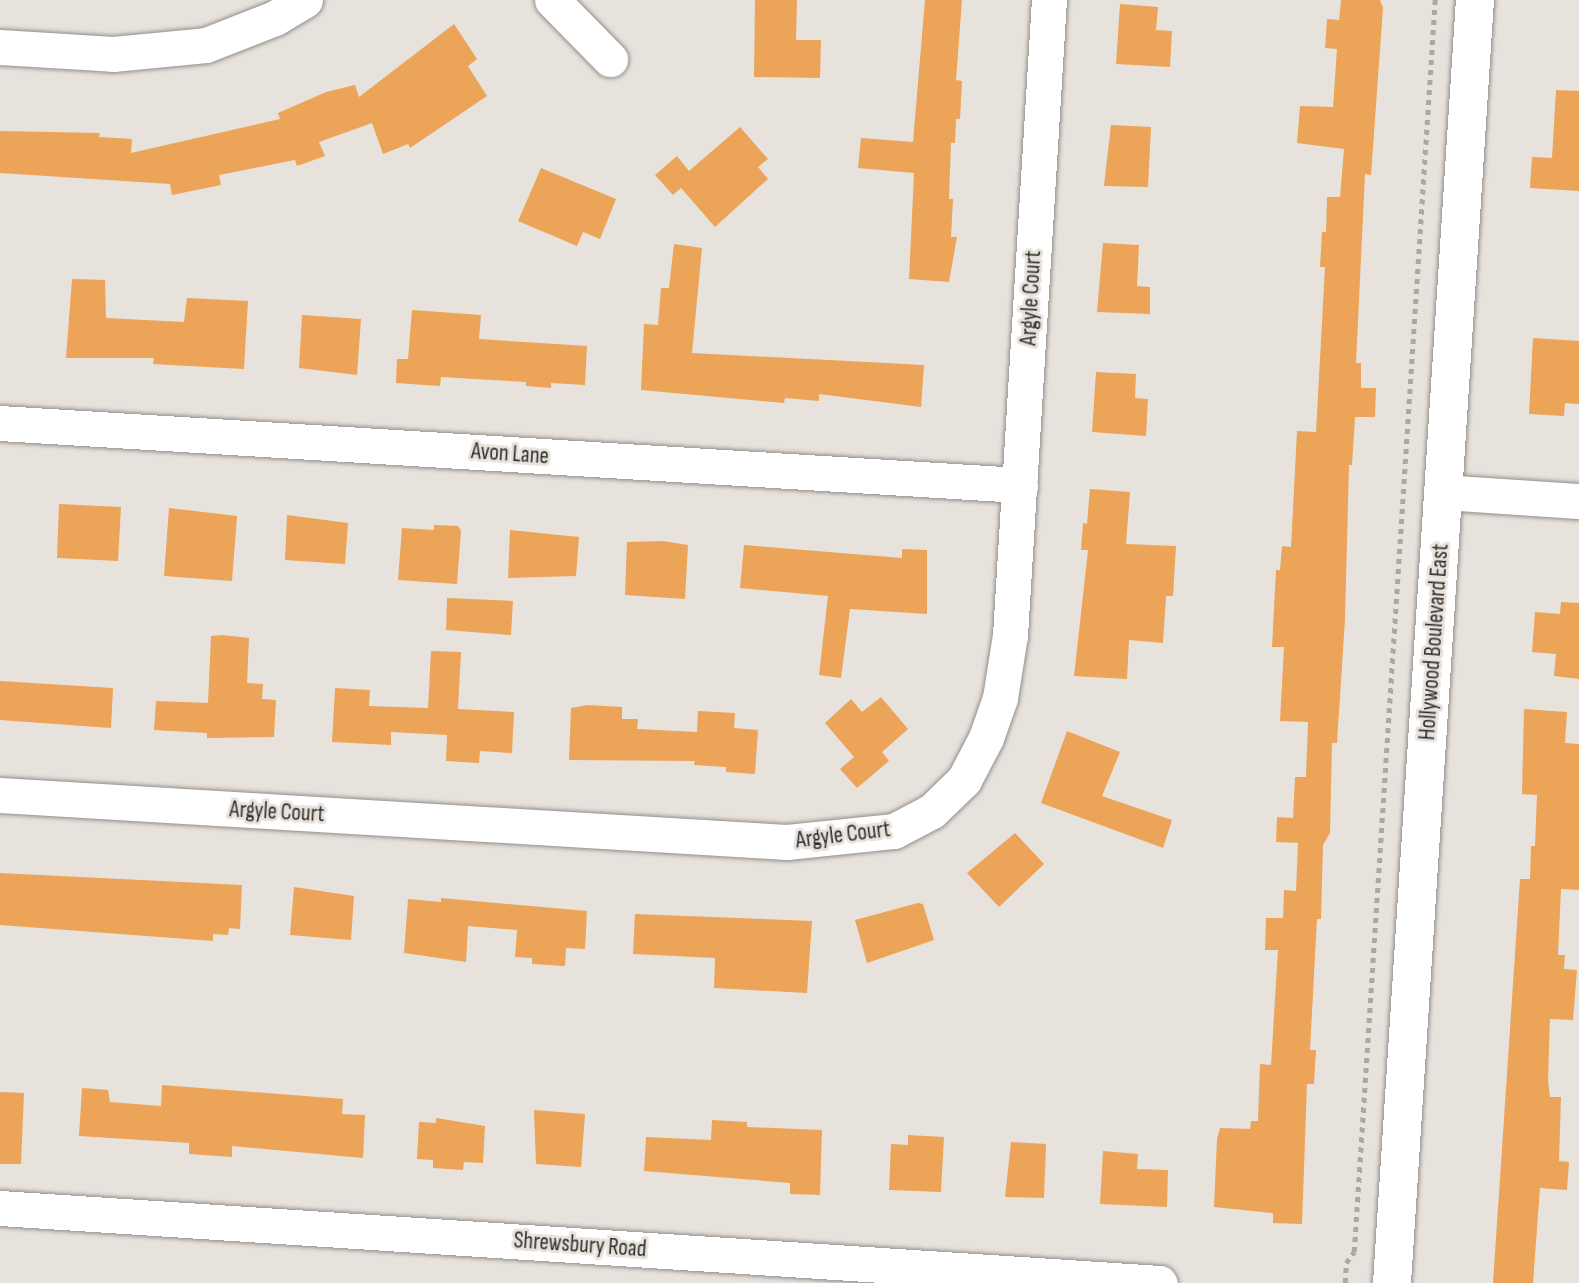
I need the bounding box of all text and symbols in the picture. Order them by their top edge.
street label: Argyle Court [1015,250,1047,346]
street label: Avon Lane [470,438,550,470]
street label: Hollywood Boulevard East [1413,543,1455,741]
street label: Argyle Court [229,796,325,828]
street label: Argyle Court [794,816,892,854]
street label: Shrewsbury Road [513,1227,647,1263]

